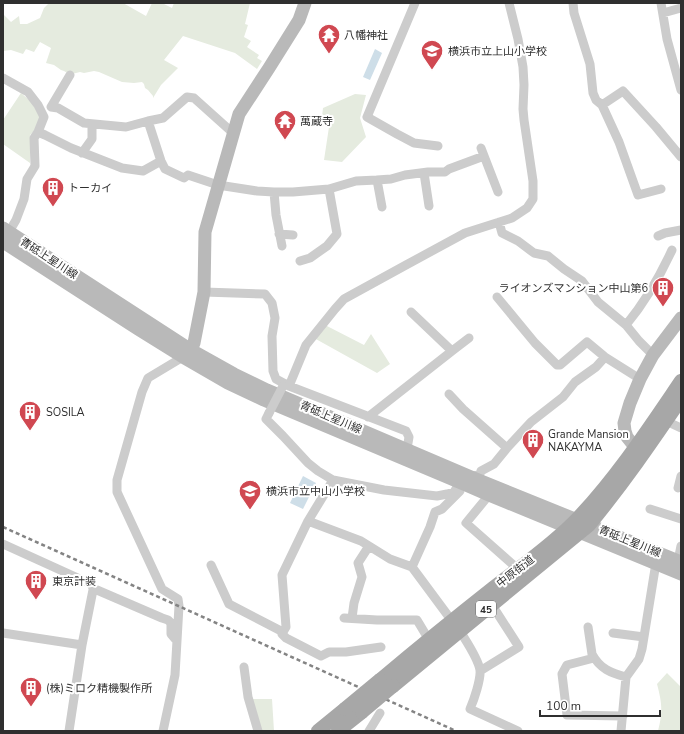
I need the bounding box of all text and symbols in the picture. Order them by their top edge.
temple icon: 八幡神社 [316,22,342,55]
place label: 八幡神社 [344,28,388,43]
school or university icon: 横浜市立上山小学校 [419,38,445,71]
place label: 横浜市立上山小学校 [448,44,547,59]
temple icon: 萬蔵寺 [272,108,298,141]
place label: 萬蔵寺 [300,114,333,129]
building icon: トーカイ [40,175,66,208]
place label: トーカイ [68,181,112,196]
street label: 青砥上星川線 [17,234,80,283]
building icon: ライオンズマンション中山第6 [650,275,676,308]
place label: ライオンズマンション中山第6 [499,281,648,296]
street label: 青砥上星川線 [297,398,364,437]
building icon: SOSILA [17,399,43,432]
place label: SOSILA [46,405,85,420]
building icon: Grande Mansion NAKAYMA [520,427,546,460]
place label: Grande Mansion NAKAYMA [548,427,629,455]
school or university icon: 横浜市立中山小学校 [237,478,263,511]
place label: 横浜市立中山小学校 [266,484,365,499]
street label: 青砥上星川線 [596,522,663,561]
street label: 中原街道 [493,552,537,591]
building icon: 東京計装 [23,568,49,601]
place label: 東京計装 [52,574,96,589]
road number: 45 [476,601,496,617]
building icon: (株)ミロク精機製作所 [18,675,44,708]
place label: (株)ミロク精機製作所 [46,681,153,696]
scale bar [540,692,660,718]
text: 100 m [546,698,581,714]

